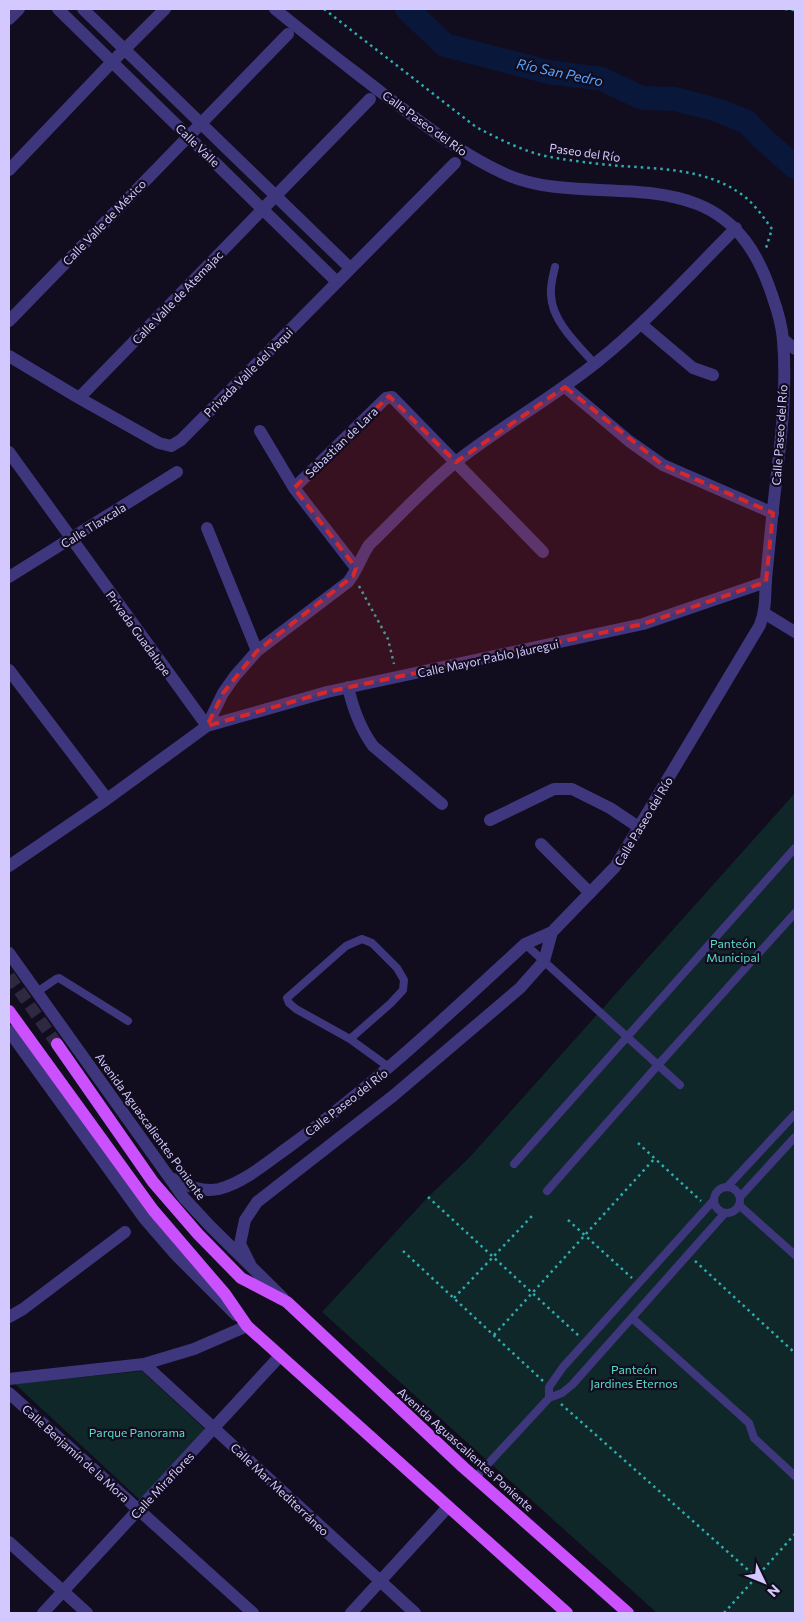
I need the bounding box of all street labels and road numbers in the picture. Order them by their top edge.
street label: Calle Paseo del Río [380,88,470,158]
street label: Calle Valle [173,121,223,169]
street label: Paseo del Río [548,140,622,164]
street label: Calle Valle de México [59,176,149,268]
street label: Calle Valle de Atemajac [129,247,225,347]
street label: Privada Valle del Yaqui [201,325,295,419]
street label: Calle Paseo del Río [768,384,790,486]
street label: Sebastian de Lara [302,404,380,480]
street label: Calle Tlaxcala [58,499,128,551]
street label: Privada Guadalupe [104,588,174,678]
street label: Calle Mayor Pablo Jáuregui [416,636,560,681]
street label: Calle Paseo del Río [611,774,675,868]
street label: Avenida Aguascalientes Poniente [93,1050,209,1202]
street label: Calle Paseo del Río [302,1065,390,1139]
street label: Avenida Aguascalientes Poniente [395,1384,537,1514]
street label: Calle Benjamín de la Mora [20,1401,132,1505]
street label: Calle Mar Mediterráneo [228,1440,332,1538]
street label: Calle Miraflores [128,1449,196,1521]

